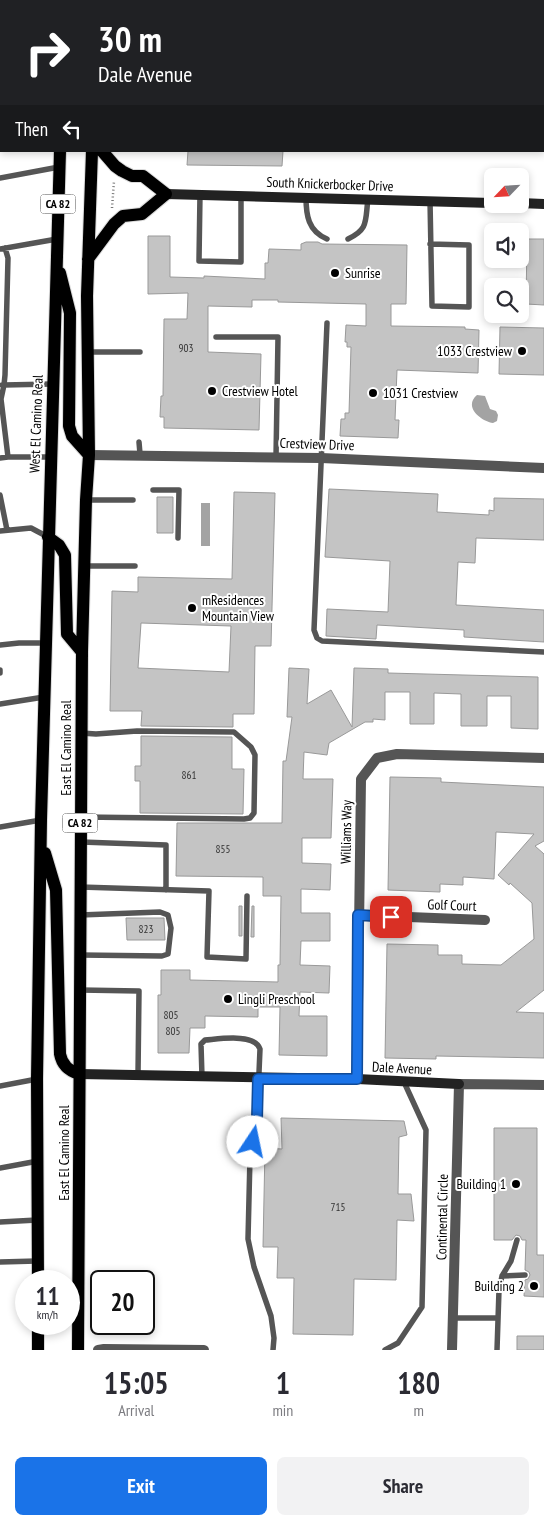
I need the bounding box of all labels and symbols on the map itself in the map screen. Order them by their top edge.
north arrow [484,168,529,212]
street label: South Knickerbocker Drive [266,173,394,195]
road number: CA 82 [40,194,76,213]
place label: Sunrise [345,264,381,282]
marker: Sunrise [329,267,341,279]
house number: 903 [179,341,193,355]
place label: 1033 Crestview [437,342,513,360]
marker: 1033 Crestview [516,345,528,357]
street label: West El Camino Real [25,374,47,474]
place label: Crestview Hotel [222,382,299,400]
place label: 1031 Crestview [383,384,459,402]
marker: Crestview Hotel [206,385,218,397]
marker: 1031 Crestview [367,387,379,399]
street label: Crestview Drive [279,434,355,454]
place label: mResidences Mountain View [202,591,275,625]
marker: mResidences Mountain View [186,602,198,614]
street label: East El Camino Real [57,700,75,796]
house number: 861 [182,768,196,782]
street label: Williams Way [336,799,356,864]
road number: CA 82 [62,814,98,832]
house number: 855 [216,842,230,856]
street label: Golf Court [427,895,477,915]
pin [370,896,412,938]
house number: 823 [139,922,153,936]
place label: Lingli Preschool [238,990,316,1008]
marker: Lingli Preschool [222,993,234,1005]
house number: 805 [164,1008,178,1022]
house number: 805 [166,1024,180,1038]
street label: Dale Avenue [372,1057,433,1079]
street label: East El Camino Real [55,1105,73,1201]
position arrow [226,1115,278,1167]
street label: Continental Circle [432,1174,452,1260]
place label: Building 1 [456,1175,506,1193]
marker: Building 1 [510,1178,522,1190]
house number: 715 [331,1200,345,1214]
speed limit sign: 20 [90,1270,155,1335]
place label: Building 2 [474,1277,524,1295]
marker: Building 2 [528,1280,540,1292]

